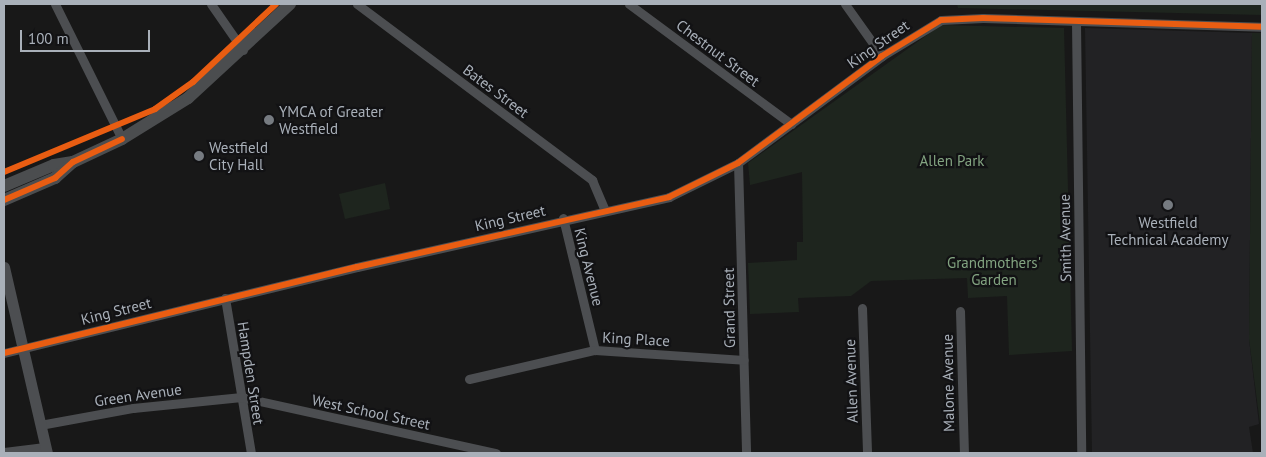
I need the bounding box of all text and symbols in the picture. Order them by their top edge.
street label: Chestnut Street [673,16,763,90]
street label: King Street [843,16,913,72]
scale bar [22,20,152,52]
text: 100 m [28,29,69,48]
street label: Bates Street [460,61,532,121]
place label: YMCA of Greater Westfield [279,102,384,137]
marker: YMCA of Greater Westfield [263,114,275,126]
place label: Westfield City Hall [209,138,268,173]
marker: Westfield City Hall [193,150,205,162]
park label: Allen Park [920,152,984,170]
street label: Smith Avenue [1055,194,1075,282]
marker: Westfield Technical Academy [1162,199,1174,211]
street label: King Street [473,201,547,235]
place label: Westfield Technical Academy [1107,213,1229,248]
street label: King Avenue [571,226,607,308]
park label: Grandmothers' Garden [947,253,1041,288]
street label: Grand Street [719,268,739,348]
street label: King Street [79,294,153,328]
street label: Hampden Street [234,320,268,426]
street label: King Place [602,328,670,350]
street label: Malone Avenue [938,334,958,432]
street label: Allen Avenue [841,339,861,423]
street label: Green Avenue [93,380,183,410]
street label: West School Street [310,391,432,433]

